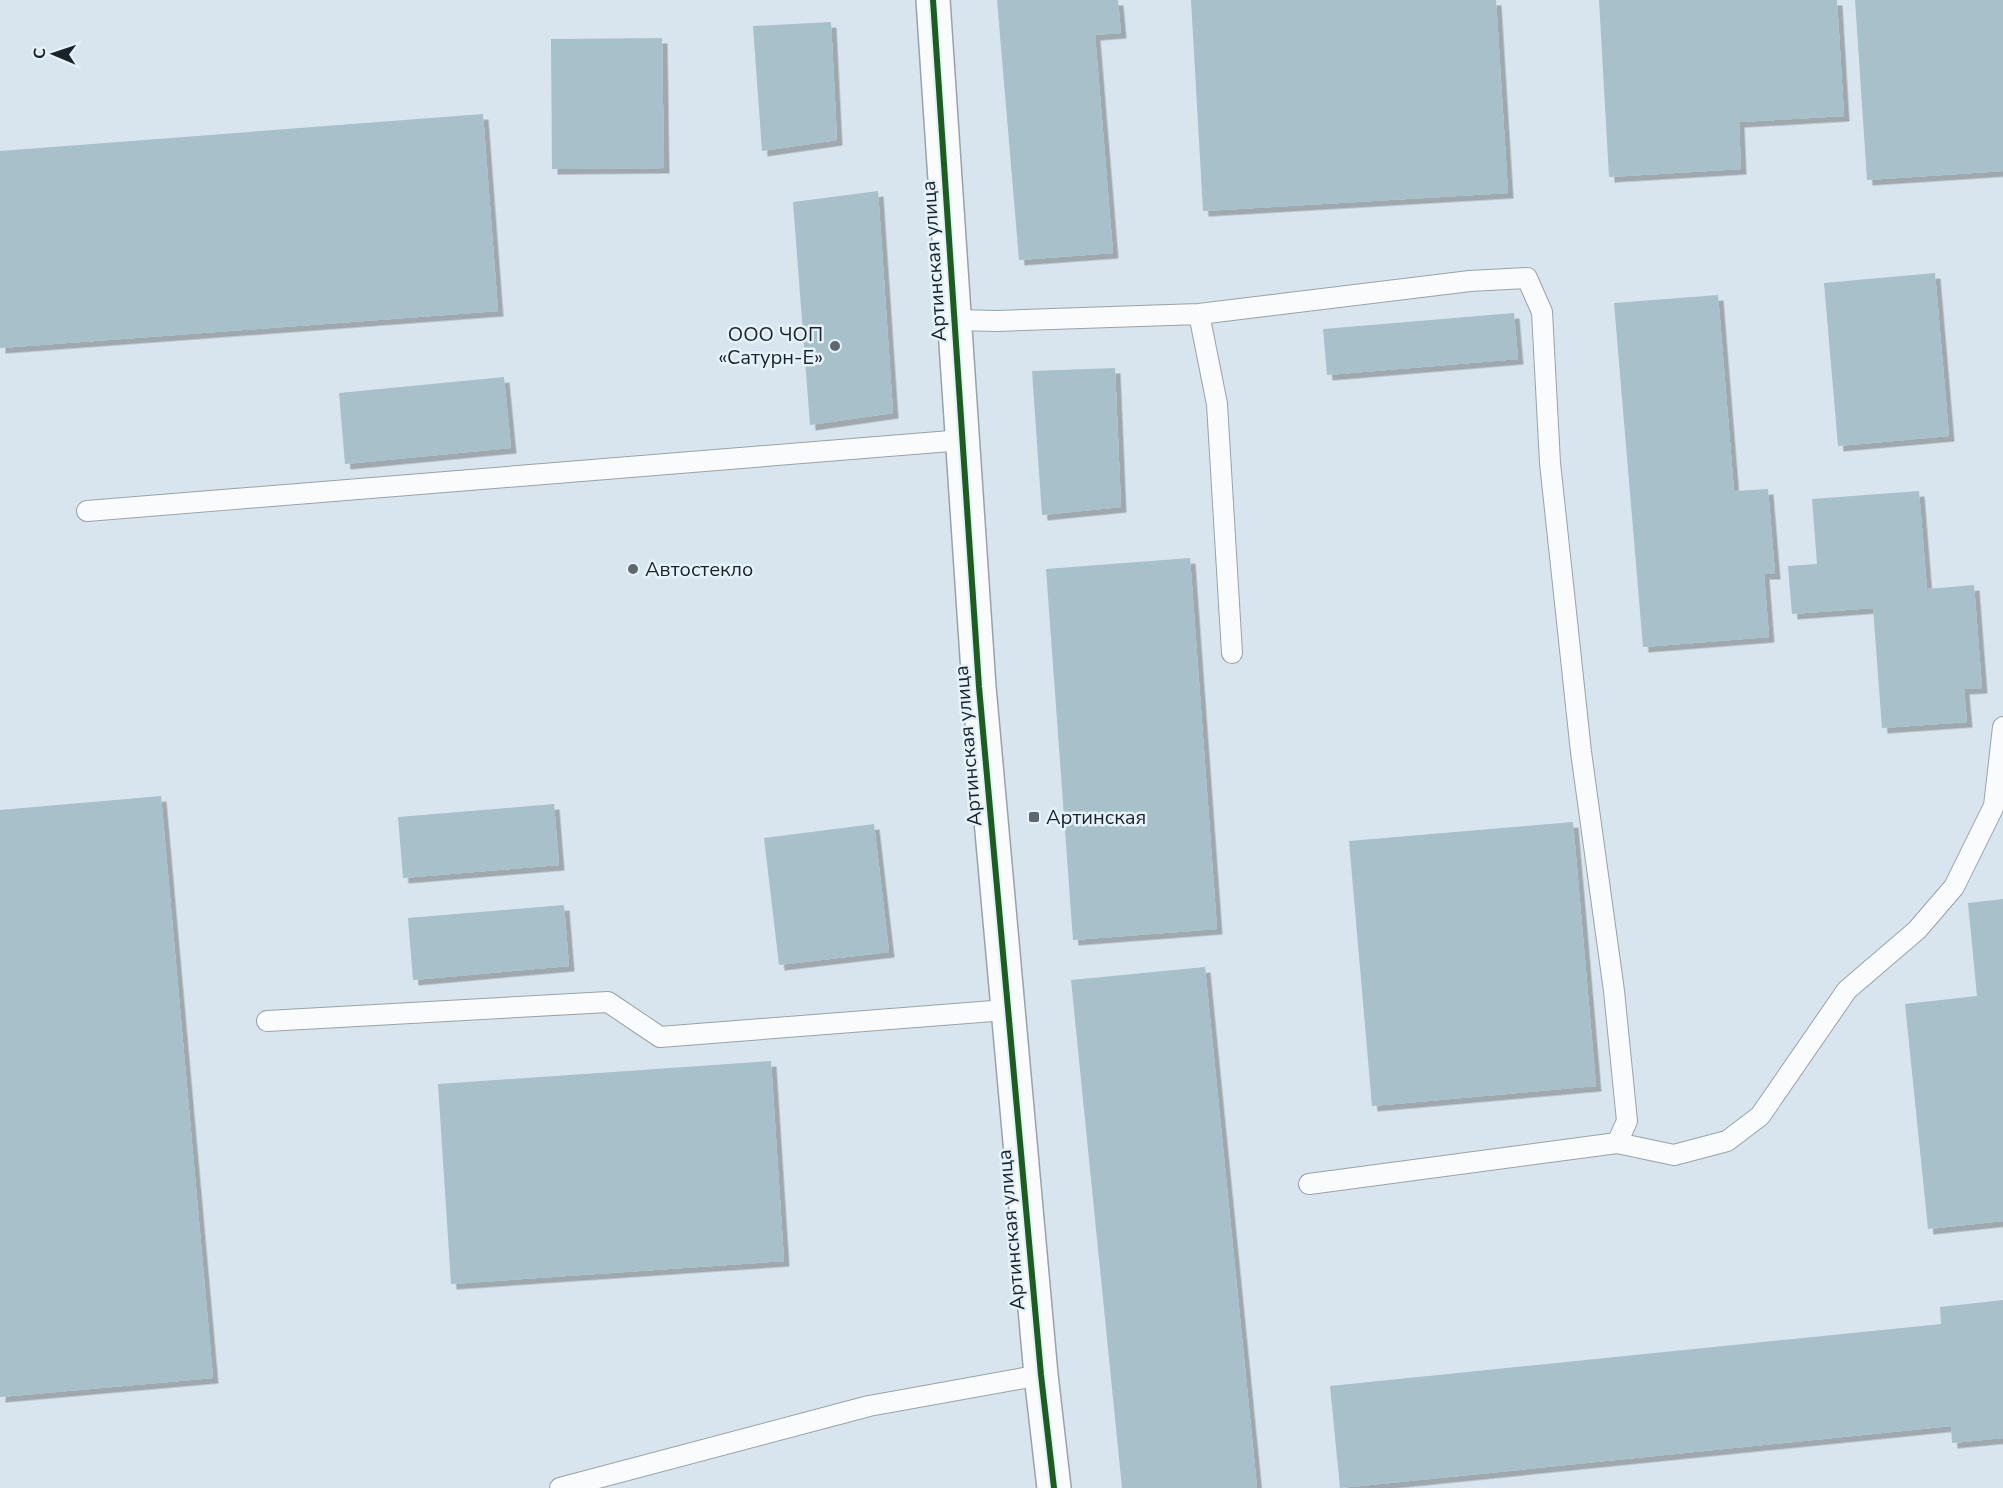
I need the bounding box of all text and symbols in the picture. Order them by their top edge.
north arrow [24,24,84,84]
text: С [29,48,51,59]
street label: Артинская улица [915,180,953,342]
place label: ООО ЧОП «Сатурн-Е» [718,321,823,371]
marker: ООО ЧОП «Сатурн-Е» [828,339,842,353]
place label: Автостекло [645,556,753,583]
marker: Автостекло [626,562,640,576]
street label: Артинская улица [948,665,988,827]
place label: Артинская [1046,804,1146,831]
marker: Артинская [1027,810,1041,824]
street label: Артинская улица [991,1149,1031,1311]

